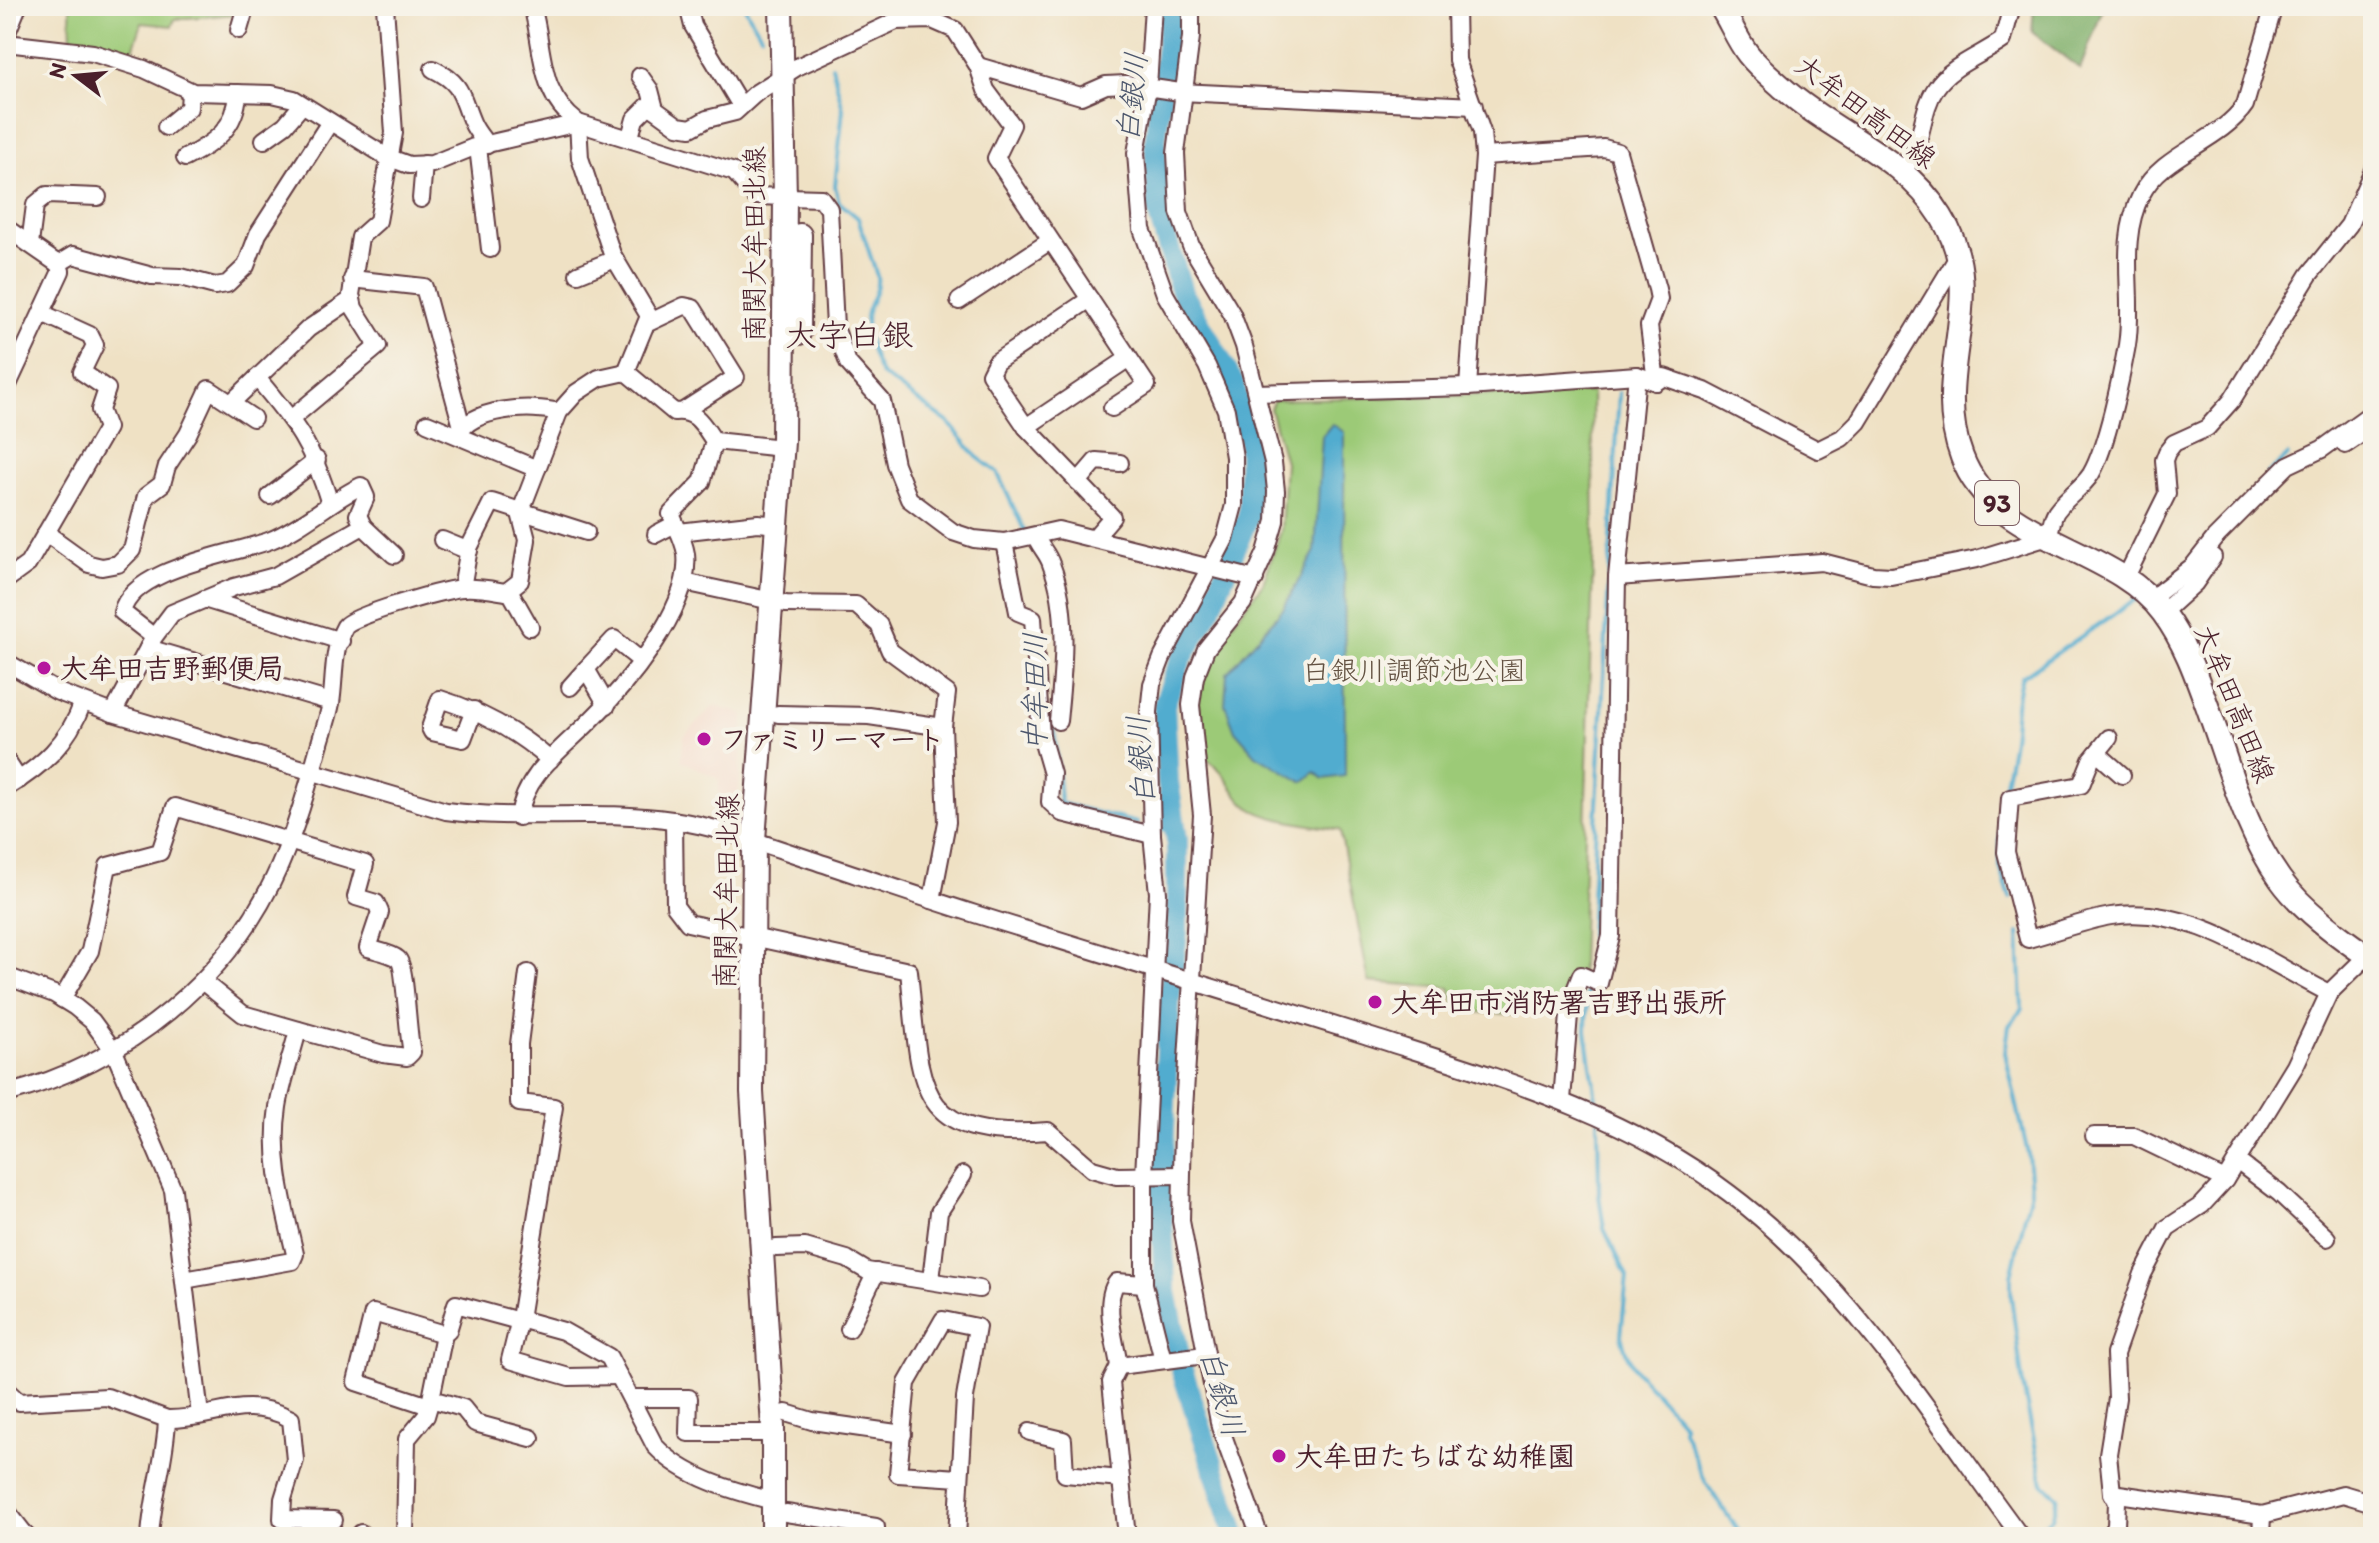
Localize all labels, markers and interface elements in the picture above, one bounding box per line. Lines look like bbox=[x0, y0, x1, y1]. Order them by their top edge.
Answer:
north arrow bbox=[36, 36, 116, 116]
street label: 大牟田高田線 bbox=[1789, 47, 1943, 175]
water label: 白銀川 bbox=[1108, 50, 1155, 144]
text: N bbox=[42, 60, 72, 81]
street label: 南関大牟田北線 bbox=[737, 146, 771, 342]
district label: 大字白銀 bbox=[785, 316, 913, 354]
road number: 93 bbox=[1975, 481, 2019, 525]
street label: 大牟田高田線 bbox=[2188, 619, 2282, 787]
water label: 中牟田川 bbox=[1016, 632, 1053, 752]
place label: 大牟田吉野郵便局 bbox=[60, 651, 284, 685]
park label: 白銀川調節池公園 bbox=[1302, 653, 1526, 687]
marker: 大牟田吉野郵便局 bbox=[35, 659, 53, 677]
water label: 白銀川 bbox=[1119, 714, 1162, 806]
place label: ファミリーマート bbox=[720, 722, 945, 756]
marker: ファミリーマート bbox=[695, 730, 713, 748]
street label: 南関大牟田北線 bbox=[707, 793, 745, 989]
place label: 大牟田市消防署吉野出張所 bbox=[1391, 985, 1727, 1019]
marker: 大牟田市消防署吉野出張所 bbox=[1366, 993, 1384, 1011]
water label: 白銀川 bbox=[1192, 1345, 1253, 1441]
place label: 大牟田たちばな幼稚園 bbox=[1295, 1439, 1575, 1473]
marker: 大牟田たちばな幼稚園 bbox=[1270, 1447, 1288, 1465]

